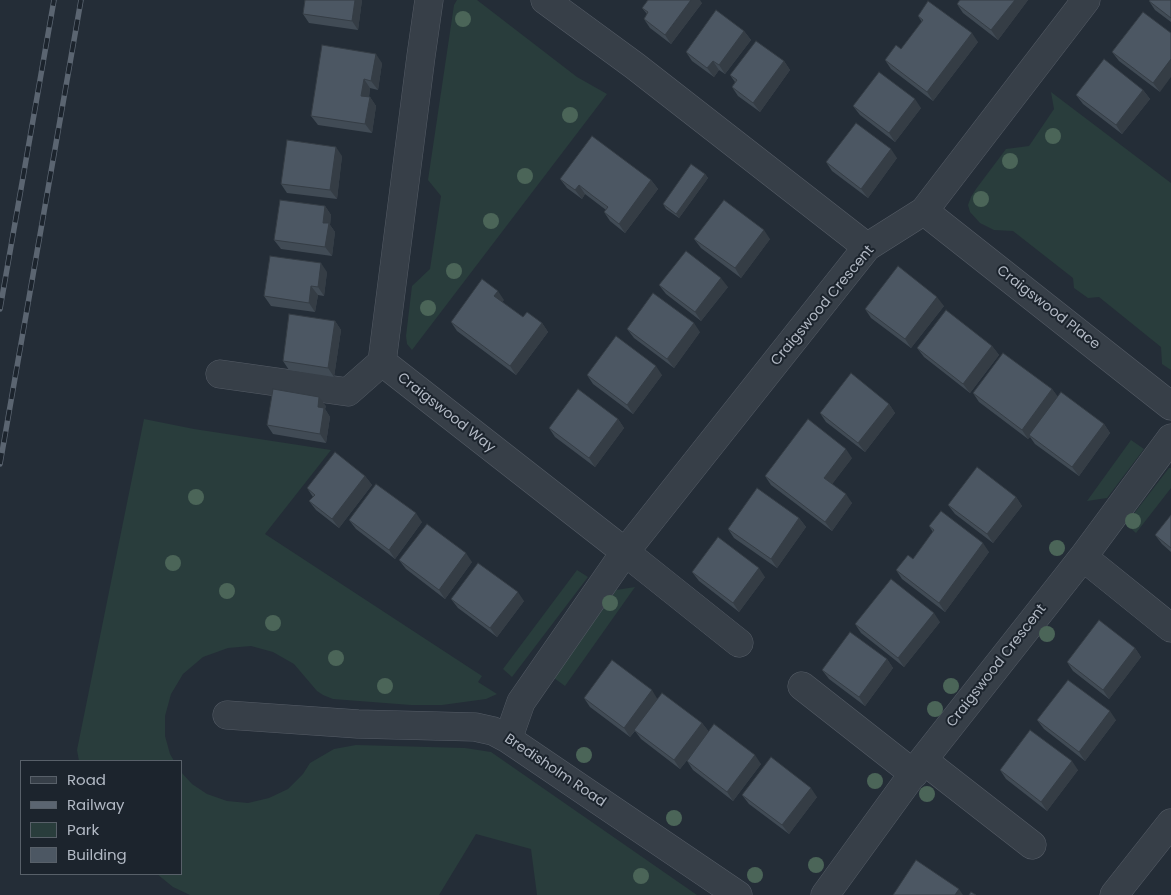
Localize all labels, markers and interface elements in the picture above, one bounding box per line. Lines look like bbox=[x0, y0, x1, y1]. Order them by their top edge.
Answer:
street label: Craigswood Crescent bbox=[768, 243, 878, 369]
street label: Craigswood Place bbox=[993, 262, 1103, 354]
street label: Craigswood Way bbox=[394, 370, 498, 456]
street label: Craigswood Crescent bbox=[944, 601, 1050, 731]
street label: Bredisholm Road bbox=[501, 731, 609, 811]
legend bbox=[20, 760, 182, 875]
text: Road bbox=[67, 769, 106, 790]
text: Railway bbox=[67, 794, 125, 815]
text: Park bbox=[67, 819, 99, 840]
text: Building bbox=[67, 844, 127, 865]

